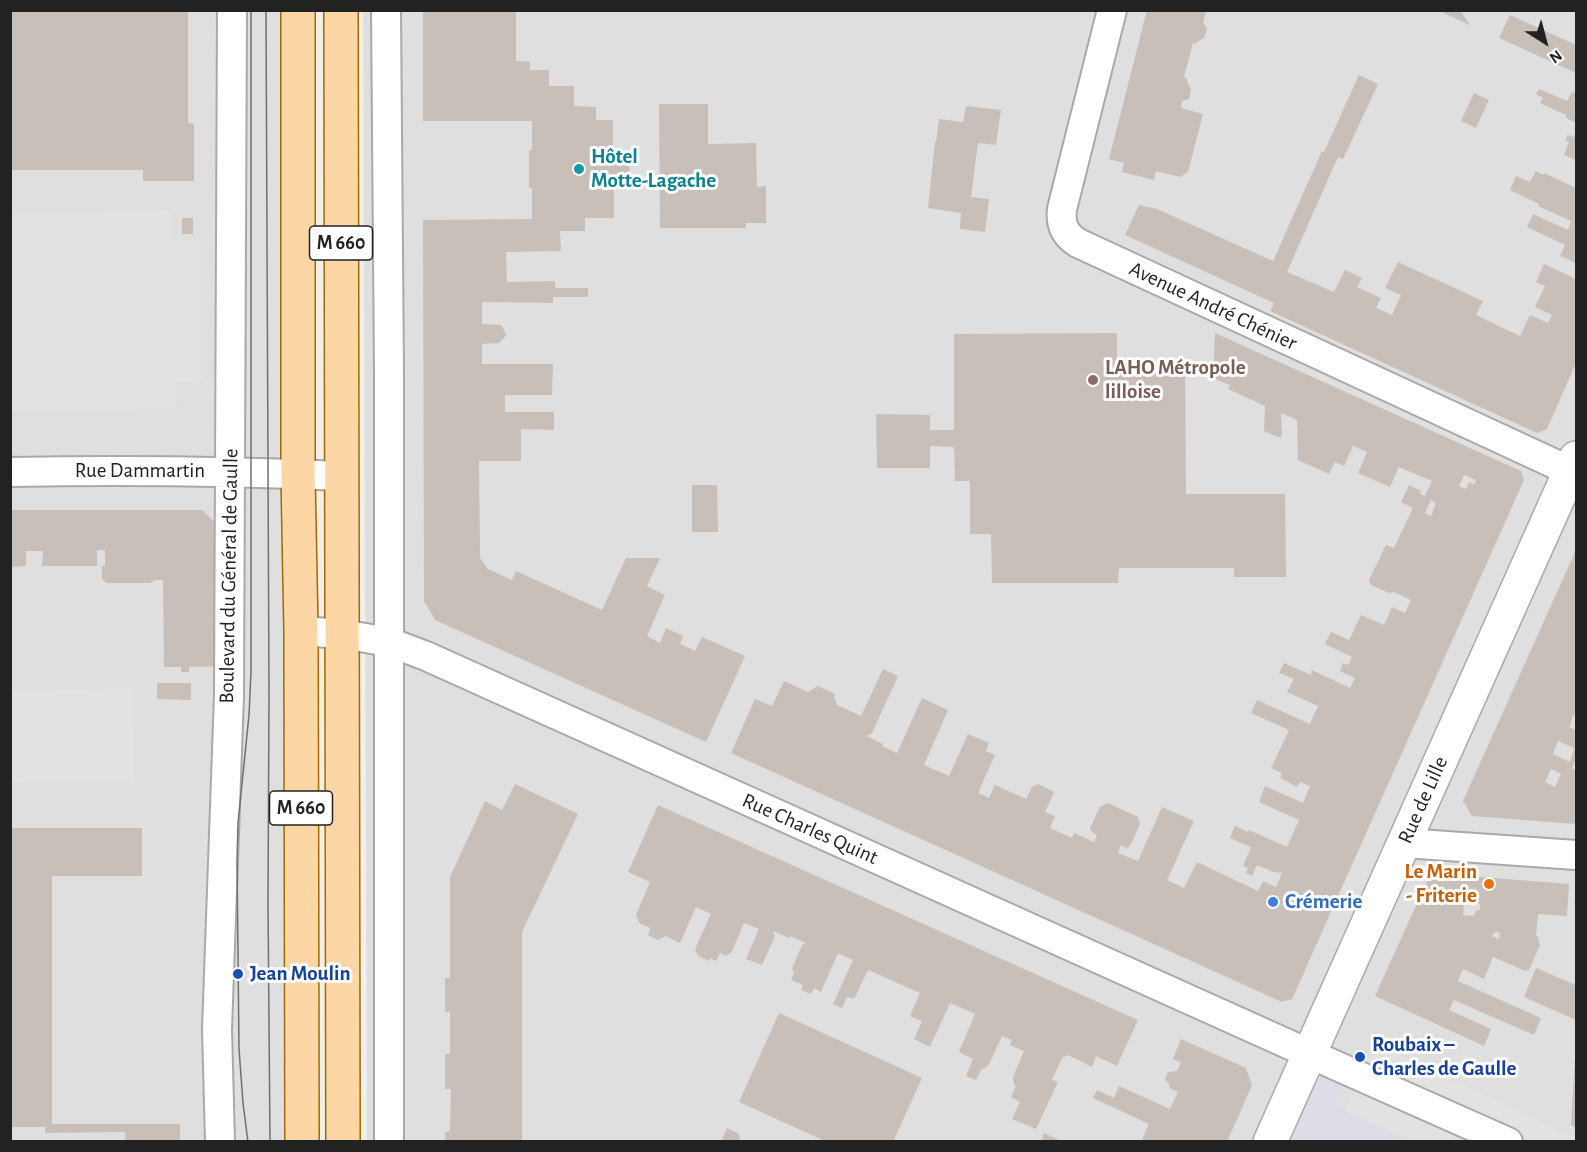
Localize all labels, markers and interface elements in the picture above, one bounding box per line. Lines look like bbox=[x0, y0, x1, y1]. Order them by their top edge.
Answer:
north arrow bbox=[1515, 12, 1575, 72]
text: N bbox=[1546, 47, 1565, 66]
place label: Hôtel Motte-Lagache bbox=[591, 144, 716, 194]
marker: Hôtel Motte-Lagache bbox=[572, 162, 586, 176]
road number: M 660 bbox=[310, 226, 372, 260]
street label: Avenue André Chénier bbox=[1125, 256, 1301, 356]
place label: LAHO Métropole lilloise bbox=[1105, 355, 1246, 405]
marker: LAHO Métropole lilloise bbox=[1086, 373, 1100, 387]
street label: Boulevard du Général de Gaulle bbox=[214, 448, 244, 704]
street label: Rue Dammartin bbox=[75, 458, 205, 484]
street label: Rue de Lille bbox=[1393, 752, 1453, 848]
street label: Rue Charles Quint bbox=[738, 788, 882, 870]
road number: M 660 bbox=[270, 791, 332, 825]
place label: Le Marin - Friterie bbox=[1405, 859, 1477, 909]
marker: Le Marin - Friterie bbox=[1482, 877, 1496, 891]
place label: Crémerie bbox=[1285, 889, 1362, 915]
marker: Crémerie bbox=[1266, 895, 1280, 909]
place label: Jean Moulin bbox=[250, 961, 351, 987]
marker: Jean Moulin bbox=[231, 967, 245, 981]
place label: Roubaix – Charles de Gaulle bbox=[1372, 1032, 1516, 1082]
marker: Roubaix – Charles de Gaulle bbox=[1353, 1050, 1367, 1064]

